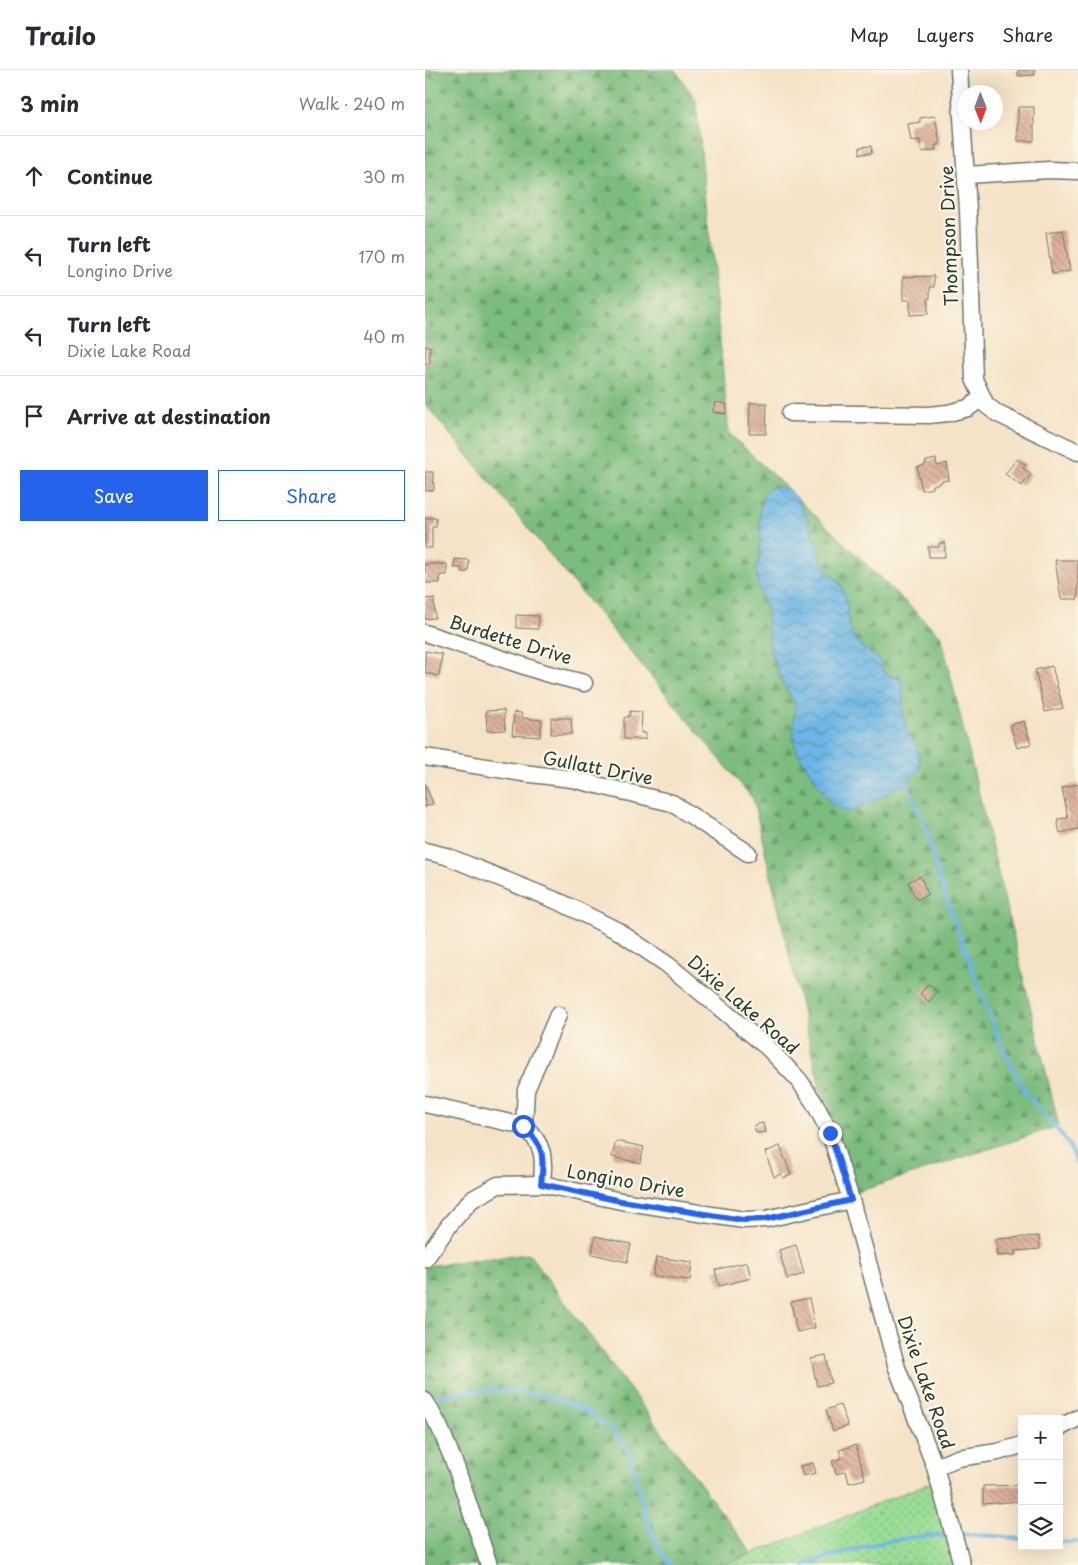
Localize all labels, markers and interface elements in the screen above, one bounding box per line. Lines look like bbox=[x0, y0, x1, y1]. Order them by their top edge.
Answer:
text: Trailo bbox=[25, 17, 96, 53]
text: Map bbox=[850, 21, 889, 48]
text: Layers bbox=[917, 21, 974, 48]
text: Share bbox=[1002, 21, 1053, 48]
north arrow bbox=[958, 85, 1003, 130]
text: 3 min bbox=[20, 87, 79, 119]
text: Walk · 240 m bbox=[299, 91, 405, 115]
icon: ahead bbox=[20, 162, 48, 190]
text: Continue bbox=[67, 162, 153, 190]
text: 30 m bbox=[363, 164, 405, 188]
street label: Thompson Drive bbox=[932, 165, 964, 307]
text: Turn left bbox=[67, 230, 151, 258]
icon: left bbox=[20, 242, 48, 270]
text: 170 m bbox=[359, 244, 405, 268]
text: Longino Drive bbox=[67, 258, 173, 282]
text: Turn left bbox=[67, 310, 151, 338]
icon: left bbox=[20, 322, 48, 350]
text: 40 m bbox=[363, 324, 405, 348]
text: Dixie Lake Road bbox=[67, 338, 191, 362]
icon: arrive bbox=[20, 402, 48, 430]
text: Arrive at destination bbox=[67, 402, 271, 430]
button: Save bbox=[20, 470, 208, 521]
button: Share bbox=[218, 470, 405, 521]
street label: Burdette Drive bbox=[446, 608, 576, 670]
street label: Gullatt Drive bbox=[541, 743, 655, 791]
street label: Dixie Lake Road bbox=[682, 948, 806, 1060]
route start bbox=[512, 1115, 535, 1138]
route end bbox=[819, 1122, 842, 1145]
street label: Longino Drive bbox=[565, 1156, 687, 1204]
street label: Dixie Lake Road bbox=[891, 1312, 963, 1452]
map controls bbox=[1018, 1415, 1063, 1550]
button: + bbox=[1018, 1415, 1063, 1460]
button: − bbox=[1018, 1460, 1063, 1505]
button: layers bbox=[1018, 1505, 1063, 1550]

